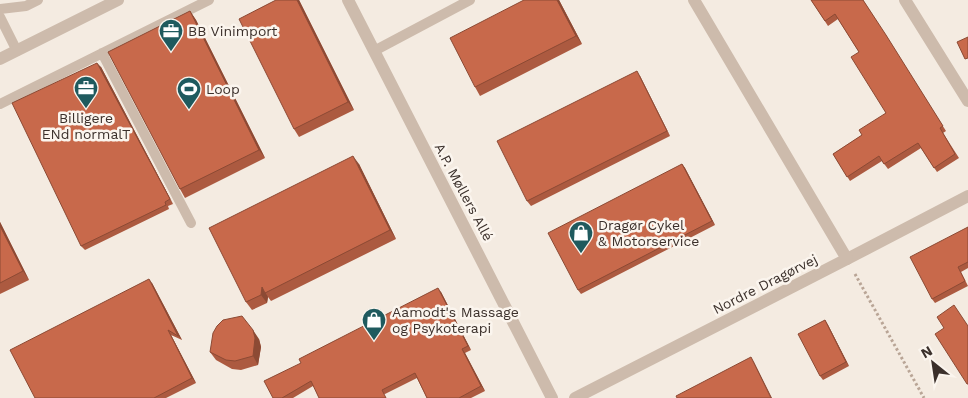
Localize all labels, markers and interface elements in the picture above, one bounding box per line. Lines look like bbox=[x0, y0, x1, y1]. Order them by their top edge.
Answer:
office icon: BB Vinimport bbox=[158, 18, 184, 52]
place label: BB Vinimport bbox=[188, 23, 278, 39]
office icon: Billigere ENd normalT bbox=[73, 75, 99, 109]
sports icon: Loop bbox=[176, 76, 202, 110]
place label: Loop bbox=[206, 81, 240, 97]
place label: Billigere ENd normalT bbox=[42, 110, 131, 142]
street label: A.P. Møllers Allé bbox=[432, 140, 496, 244]
place label: Dragør Cykel & Motorservice bbox=[598, 217, 699, 249]
shop icon: Dragør Cykel & Motorservice bbox=[568, 220, 594, 254]
street label: Nordre Dragørvej bbox=[710, 251, 820, 317]
place label: Aamodt's Massage og Psykoterapi bbox=[392, 304, 519, 336]
shop icon: Aamodt's Massage og Psykoterapi bbox=[361, 307, 387, 341]
north arrow bbox=[908, 338, 958, 388]
text: N bbox=[918, 342, 935, 361]

